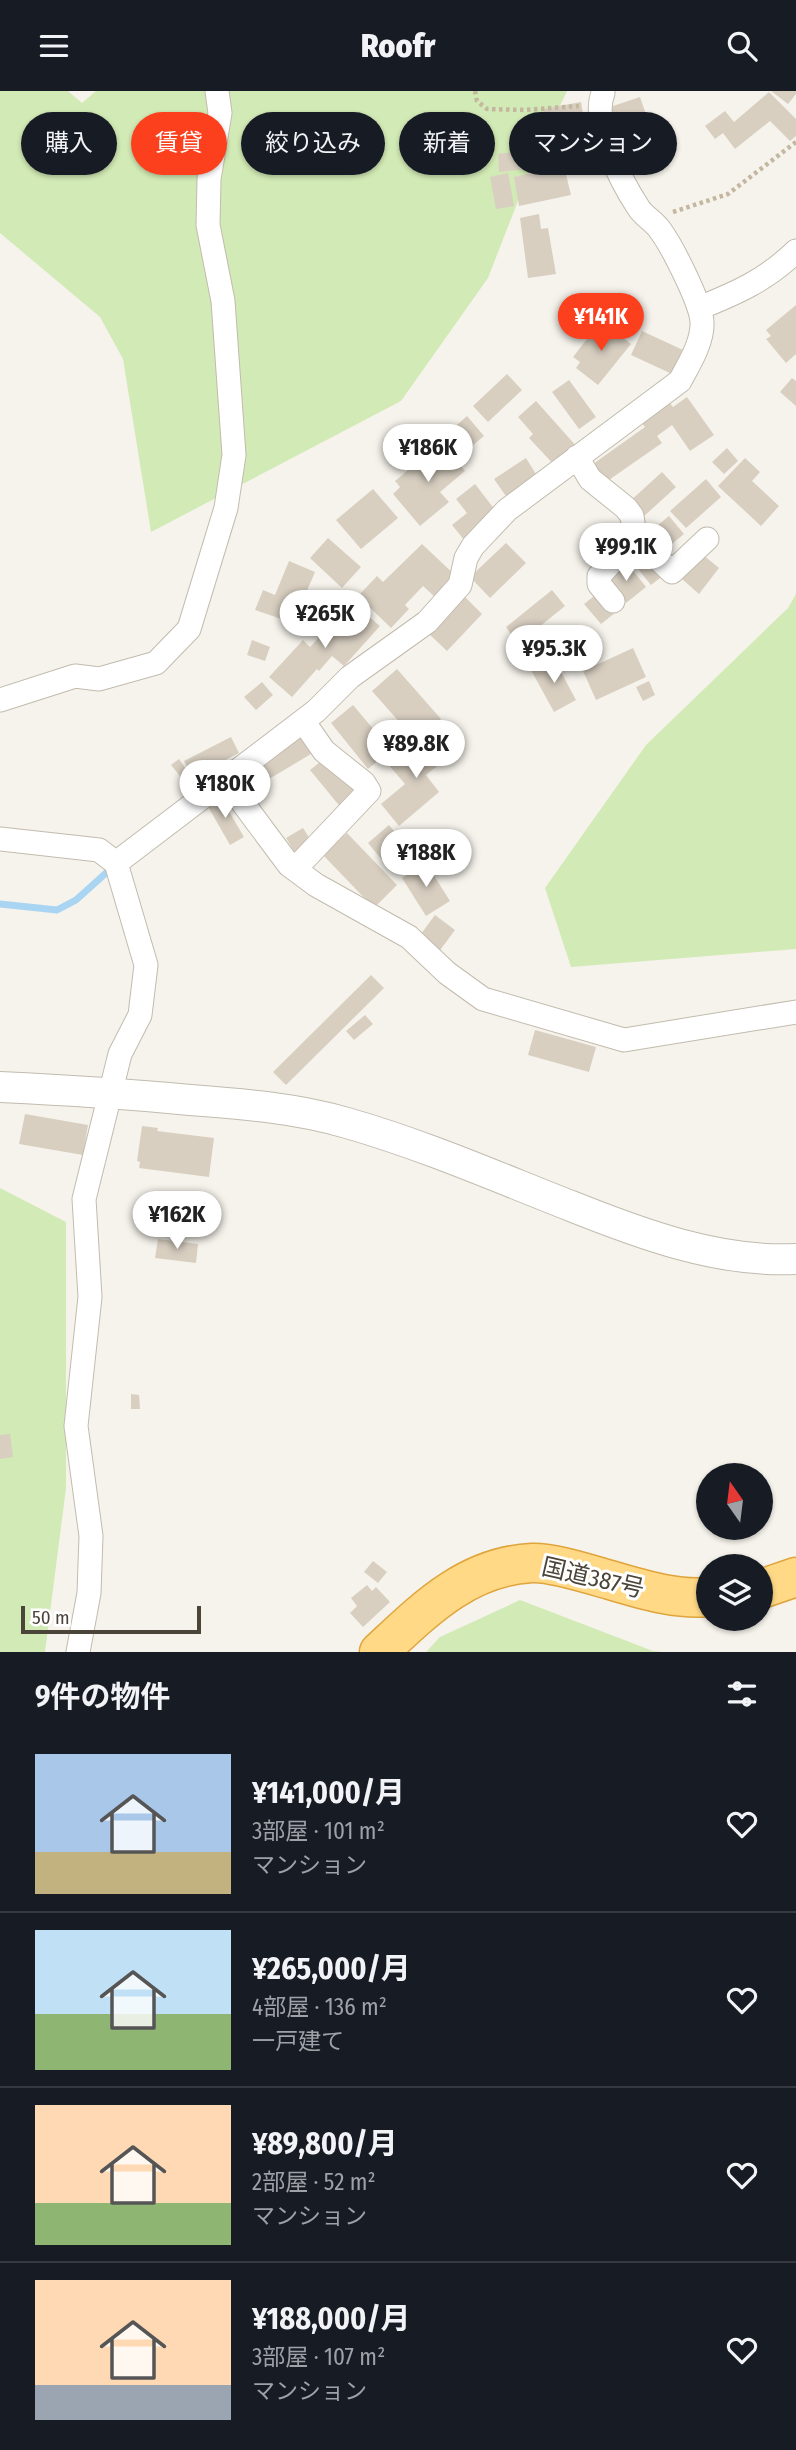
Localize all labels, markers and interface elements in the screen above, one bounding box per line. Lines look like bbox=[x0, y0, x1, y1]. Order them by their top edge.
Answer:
icon: menu bbox=[35, 27, 73, 65]
text: Roofr bbox=[361, 27, 435, 65]
icon: search bbox=[723, 27, 761, 65]
chip: 購入 bbox=[21, 112, 117, 175]
chip: 賃貸 bbox=[131, 112, 227, 175]
chip: 絞り込み bbox=[241, 112, 385, 175]
chip: 新着 bbox=[399, 112, 495, 175]
chip: マンション bbox=[509, 112, 677, 175]
pin: ¥141K bbox=[552, 293, 650, 353]
text: ¥141K bbox=[574, 302, 628, 330]
pin: ¥186K bbox=[379, 425, 477, 484]
text: ¥186K bbox=[399, 433, 457, 461]
pin: ¥99.1K bbox=[569, 524, 683, 583]
text: ¥99.1K bbox=[595, 532, 657, 560]
pin: ¥265K bbox=[276, 591, 374, 650]
text: ¥265K bbox=[296, 599, 354, 627]
pin: ¥95.3K bbox=[497, 625, 611, 685]
text: ¥95.3K bbox=[522, 634, 586, 662]
pin: ¥89.8K bbox=[359, 721, 473, 780]
text: ¥89.8K bbox=[383, 729, 449, 757]
pin: ¥180K bbox=[176, 761, 274, 820]
text: ¥180K bbox=[196, 769, 255, 797]
pin: ¥188K bbox=[377, 829, 475, 889]
text: ¥188K bbox=[397, 838, 455, 866]
pin: ¥162K bbox=[128, 1191, 226, 1251]
text: ¥162K bbox=[149, 1200, 205, 1228]
north arrow bbox=[696, 1463, 774, 1540]
map controls bbox=[696, 1463, 773, 1631]
street label: 国道387号 bbox=[539, 1553, 647, 1603]
button: layers bbox=[696, 1554, 773, 1631]
scale bar bbox=[21, 1603, 201, 1635]
text: 50 m bbox=[32, 1606, 70, 1629]
icon: filters bbox=[723, 1675, 761, 1713]
text: 9件の物件 bbox=[35, 1679, 171, 1715]
text: ¥141,000/月 bbox=[252, 1775, 405, 1811]
icon: home bbox=[91, 1782, 175, 1866]
icon: heart bbox=[723, 1805, 761, 1843]
text: 3部屋 · 101 m² bbox=[252, 1817, 385, 1845]
text: マンション bbox=[252, 1851, 367, 1879]
text: ¥265,000/月 bbox=[252, 1951, 411, 1987]
icon: home bbox=[91, 1958, 175, 2042]
icon: heart bbox=[723, 1981, 761, 2019]
text: 4部屋 · 136 m² bbox=[252, 1993, 387, 2021]
text: 一戸建て bbox=[252, 2027, 344, 2055]
text: ¥89,800/月 bbox=[252, 2126, 398, 2162]
icon: home bbox=[91, 2133, 175, 2217]
icon: heart bbox=[723, 2156, 761, 2194]
text: 2部屋 · 52 m² bbox=[252, 2168, 376, 2196]
text: マンション bbox=[252, 2202, 367, 2230]
text: ¥188,000/月 bbox=[252, 2301, 411, 2337]
icon: home bbox=[91, 2308, 175, 2392]
icon: heart bbox=[723, 2331, 761, 2369]
text: 3部屋 · 107 m² bbox=[252, 2343, 385, 2371]
text: マンション bbox=[252, 2377, 367, 2405]

